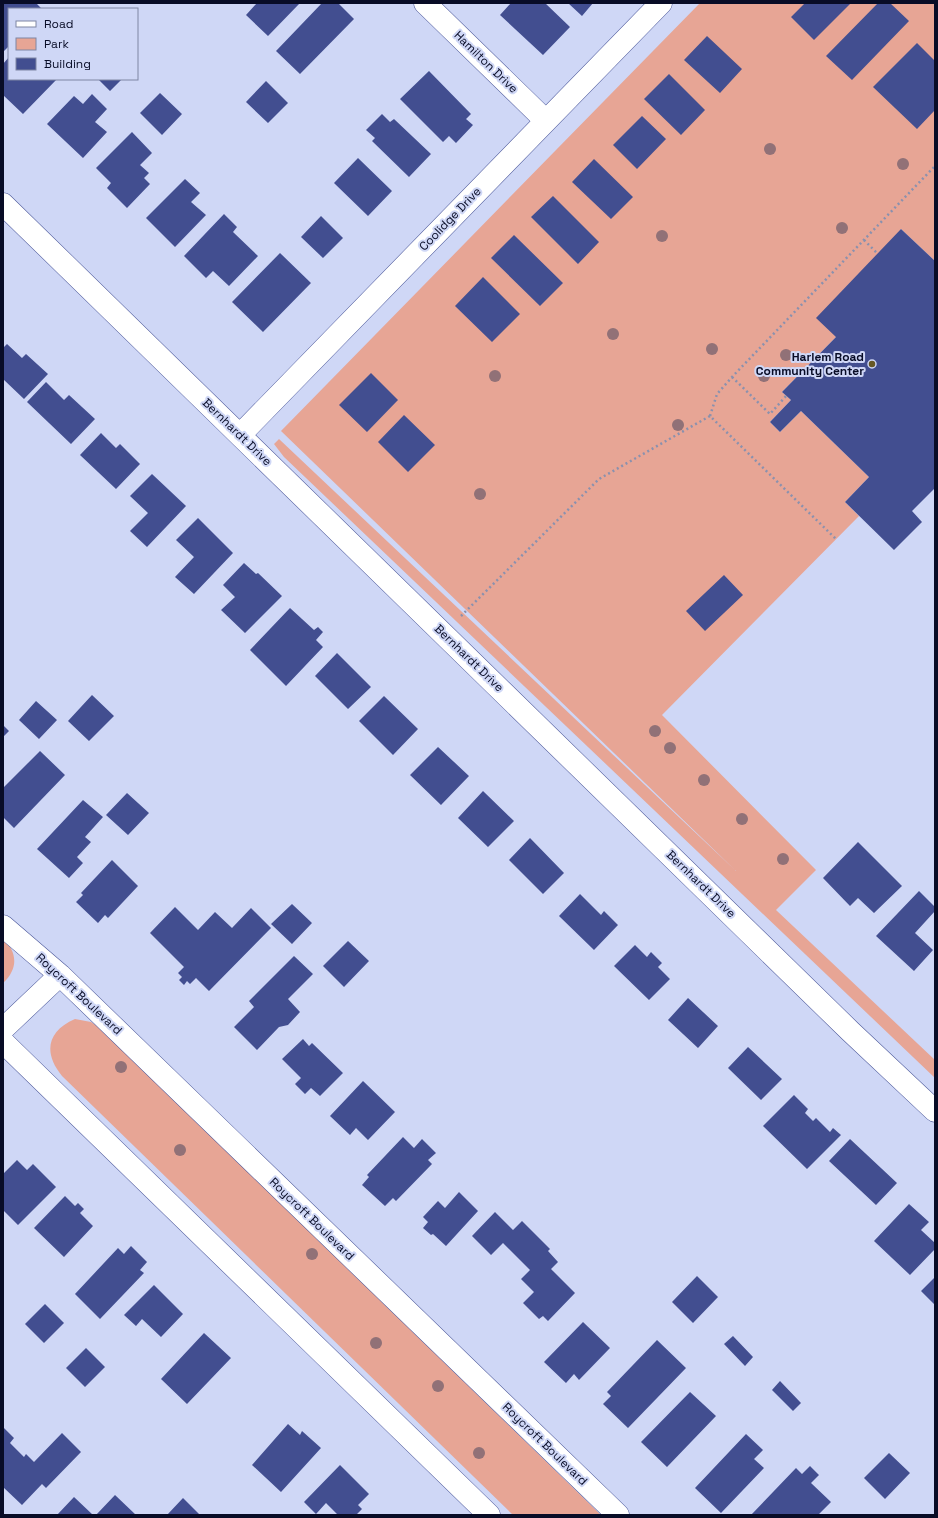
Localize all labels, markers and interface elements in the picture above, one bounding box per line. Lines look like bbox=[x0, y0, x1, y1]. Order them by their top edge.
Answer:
legend bbox=[8, 8, 138, 80]
text: Road bbox=[44, 16, 73, 32]
street label: Hamilton Drive bbox=[451, 27, 521, 97]
text: Park bbox=[44, 36, 69, 52]
text: Building bbox=[44, 56, 91, 72]
street label: Coolidge Drive bbox=[415, 184, 485, 254]
place label: Harlem Road Community Center bbox=[756, 349, 864, 379]
marker: Harlem Road Community Center bbox=[867, 359, 877, 369]
street label: Bernhardt Drive bbox=[199, 395, 275, 469]
street label: Bernhardt Drive bbox=[431, 621, 507, 695]
street label: Bernhardt Drive bbox=[663, 847, 739, 921]
street label: Roycroft Boulevard bbox=[32, 950, 126, 1038]
street label: Roycroft Boulevard bbox=[266, 1174, 358, 1264]
street label: Roycroft Boulevard bbox=[499, 1399, 591, 1489]

